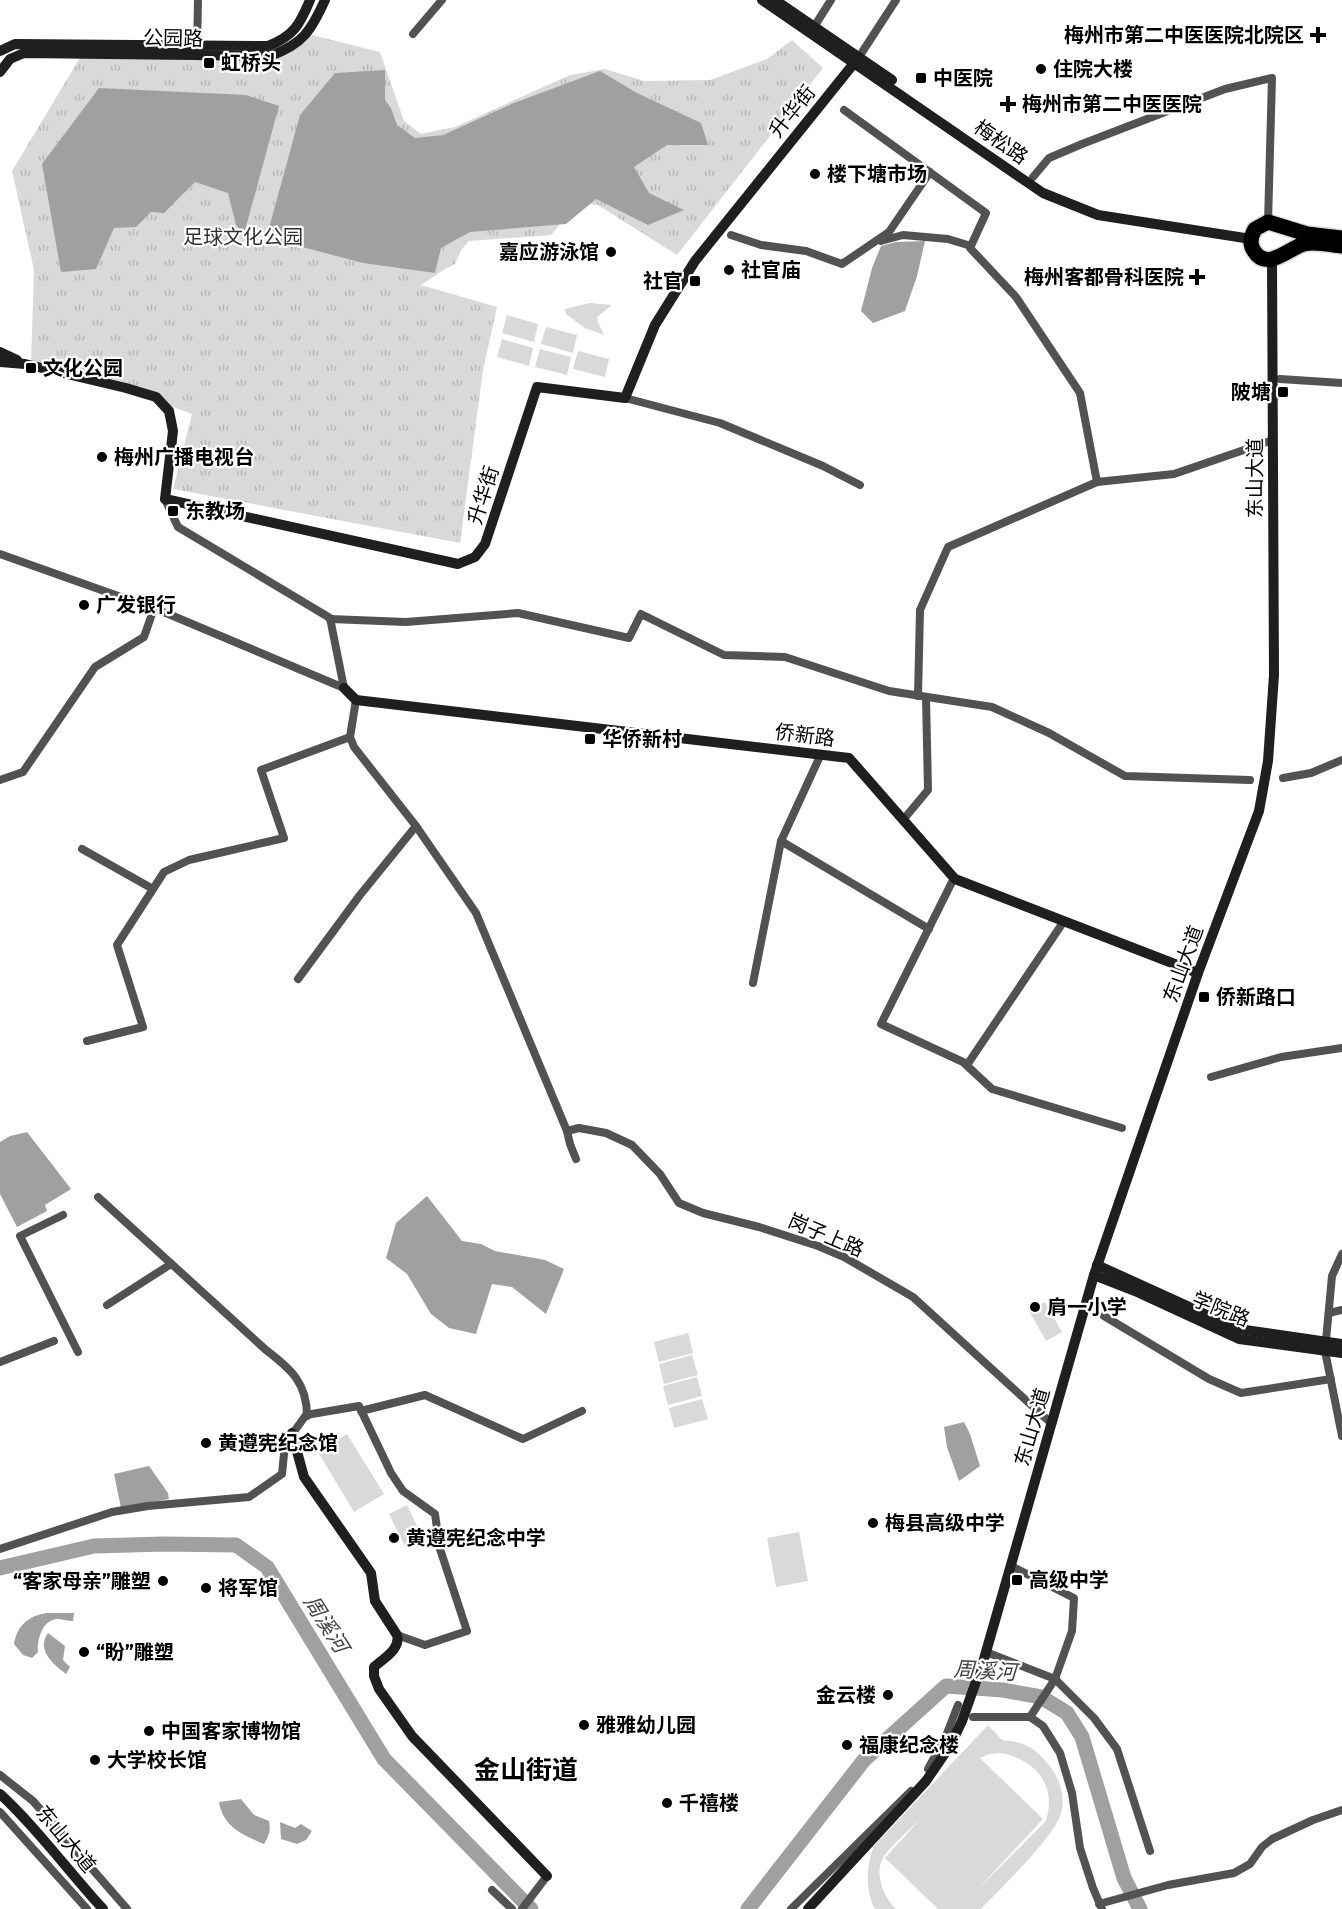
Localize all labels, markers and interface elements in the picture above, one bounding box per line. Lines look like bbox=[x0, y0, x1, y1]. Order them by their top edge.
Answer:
place label: 梅州市第二中医医院北院区 bbox=[1064, 23, 1304, 47]
street label: 公园路 bbox=[143, 25, 203, 51]
marker: 梅州市第二中医医院北院区 bbox=[1309, 26, 1327, 44]
place label: 虹桥头 bbox=[221, 51, 281, 75]
marker: 虹桥头 bbox=[202, 56, 216, 70]
place label: 住院大楼 bbox=[1053, 57, 1133, 81]
marker: 住院大楼 bbox=[1034, 62, 1048, 76]
place label: 中医院 bbox=[933, 66, 993, 90]
marker: 中医院 bbox=[914, 71, 928, 85]
street label: 升华街 bbox=[764, 80, 820, 142]
place label: 梅州市第二中医医院 bbox=[1022, 92, 1202, 116]
marker: 梅州市第二中医医院 bbox=[999, 95, 1017, 113]
street label: 梅松路 bbox=[970, 115, 1032, 169]
place label: 楼下塘市场 bbox=[827, 162, 927, 186]
marker: 楼下塘市场 bbox=[808, 167, 822, 181]
park label: 足球文化公园 bbox=[183, 225, 303, 249]
place label: 嘉应游泳馆 bbox=[499, 240, 599, 264]
marker: 嘉应游泳馆 bbox=[604, 245, 618, 259]
place label: 社官庙 bbox=[741, 258, 801, 282]
marker: 社官庙 bbox=[722, 263, 736, 277]
place label: 梅州客都骨科医院 bbox=[1024, 265, 1184, 289]
marker: 梅州客都骨科医院 bbox=[1188, 268, 1206, 286]
place label: 社官 bbox=[643, 269, 683, 293]
marker: 社官 bbox=[688, 274, 702, 288]
place label: 文化公园 bbox=[43, 356, 123, 380]
marker: 文化公园 bbox=[24, 361, 38, 375]
place label: 陂塘 bbox=[1231, 380, 1271, 404]
marker: 陂塘 bbox=[1276, 385, 1290, 399]
street label: 东山大道 bbox=[1243, 438, 1267, 518]
place label: 梅州广播电视台 bbox=[114, 445, 254, 469]
marker: 梅州广播电视台 bbox=[95, 450, 109, 464]
street label: 升华街 bbox=[462, 463, 504, 527]
place label: 东教场 bbox=[185, 499, 245, 523]
marker: 东教场 bbox=[166, 504, 180, 518]
place label: 广发银行 bbox=[96, 593, 176, 617]
marker: 广发银行 bbox=[77, 598, 91, 612]
street label: 侨新路 bbox=[774, 719, 836, 751]
place label: 华侨新村 bbox=[602, 727, 682, 751]
marker: 华侨新村 bbox=[583, 732, 597, 746]
street label: 东山大道 bbox=[1158, 922, 1208, 1006]
place label: 侨新路口 bbox=[1216, 985, 1296, 1009]
marker: 侨新路口 bbox=[1197, 990, 1211, 1004]
street label: 岗子上路 bbox=[784, 1208, 868, 1262]
street label: 学院路 bbox=[1189, 1287, 1253, 1331]
place label: 肩一小学 bbox=[1047, 1295, 1127, 1319]
marker: 肩一小学 bbox=[1028, 1300, 1042, 1314]
street label: 东山大道 bbox=[1009, 1385, 1055, 1469]
place label: 黄遵宪纪念馆 bbox=[218, 1431, 338, 1455]
marker: 黄遵宪纪念馆 bbox=[199, 1436, 213, 1450]
place label: 梅县高级中学 bbox=[885, 1511, 1005, 1535]
marker: 梅县高级中学 bbox=[866, 1516, 880, 1530]
place label: 黄遵宪纪念中学 bbox=[406, 1526, 546, 1550]
marker: 黄遵宪纪念中学 bbox=[387, 1531, 401, 1545]
place label: 高级中学 bbox=[1029, 1568, 1109, 1592]
place label: “客家母亲”雕塑 bbox=[13, 1569, 151, 1593]
marker: 高级中学 bbox=[1010, 1573, 1024, 1587]
marker: “客家母亲”雕塑 bbox=[156, 1574, 170, 1588]
place label: 将军馆 bbox=[218, 1576, 278, 1600]
marker: 将军馆 bbox=[199, 1581, 213, 1595]
water label: 周溪河 bbox=[298, 1590, 356, 1661]
place label: “盼”雕塑 bbox=[96, 1640, 174, 1664]
marker: “盼”雕塑 bbox=[77, 1645, 91, 1659]
water label: 周溪河 bbox=[953, 1656, 1021, 1686]
place label: 金云楼 bbox=[816, 1683, 876, 1707]
marker: 金云楼 bbox=[881, 1688, 895, 1702]
place label: 雅雅幼儿园 bbox=[596, 1713, 696, 1737]
marker: 雅雅幼儿园 bbox=[577, 1718, 591, 1732]
place label: 中国客家博物馆 bbox=[161, 1719, 301, 1743]
marker: 中国客家博物馆 bbox=[142, 1724, 156, 1738]
place label: 福康纪念楼 bbox=[859, 1733, 959, 1757]
marker: 福康纪念楼 bbox=[840, 1738, 854, 1752]
place label: 大学校长馆 bbox=[107, 1748, 207, 1772]
marker: 大学校长馆 bbox=[88, 1753, 102, 1767]
district label: 金山街道 bbox=[474, 1755, 578, 1786]
place label: 千禧楼 bbox=[679, 1791, 739, 1815]
marker: 千禧楼 bbox=[660, 1796, 674, 1810]
street label: 东山大道 bbox=[31, 1801, 101, 1877]

